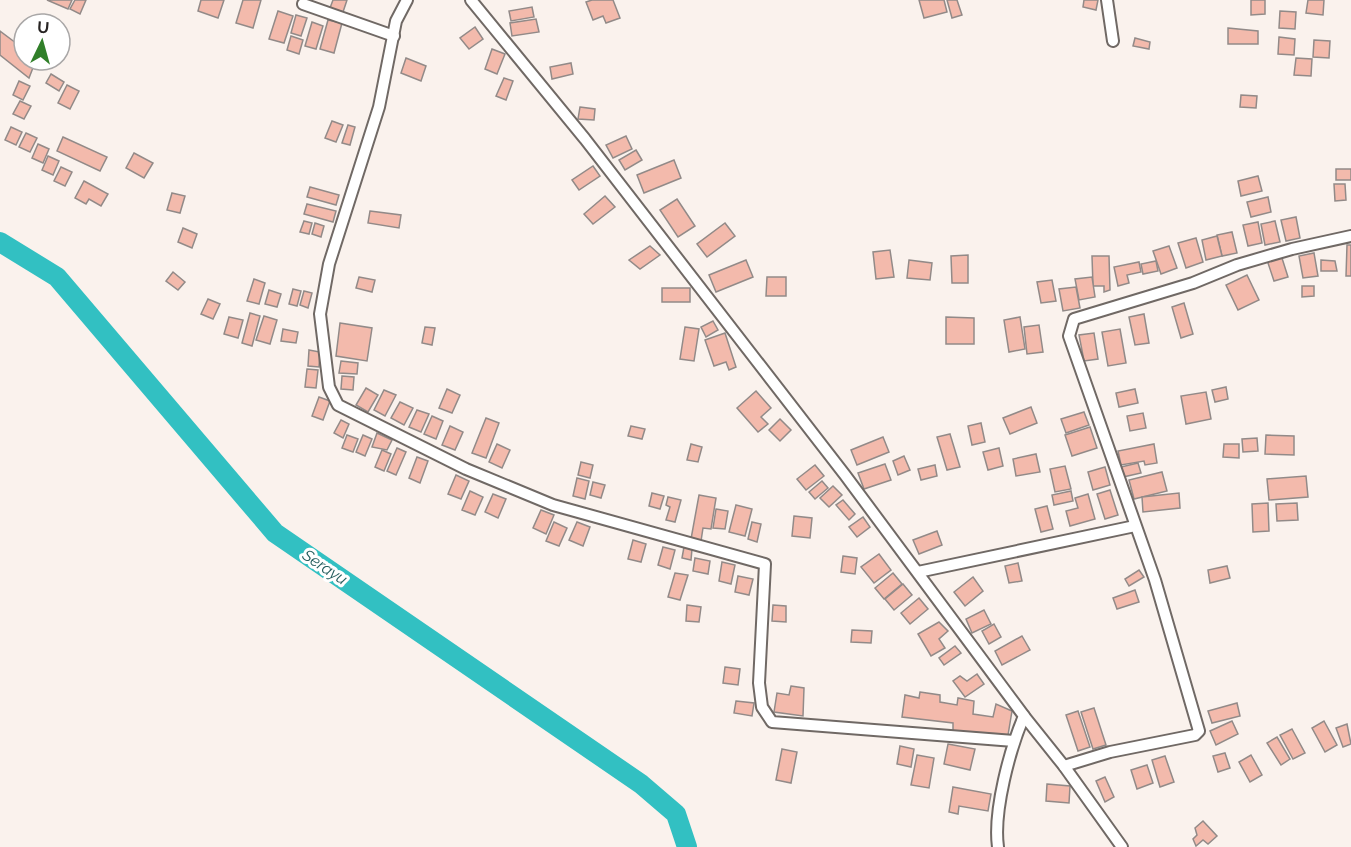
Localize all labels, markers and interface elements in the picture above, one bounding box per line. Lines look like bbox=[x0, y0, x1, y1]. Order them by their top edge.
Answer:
north arrow bbox=[12, 12, 72, 72]
text: U bbox=[36, 18, 50, 38]
water label: Serayu bbox=[298, 545, 351, 589]

